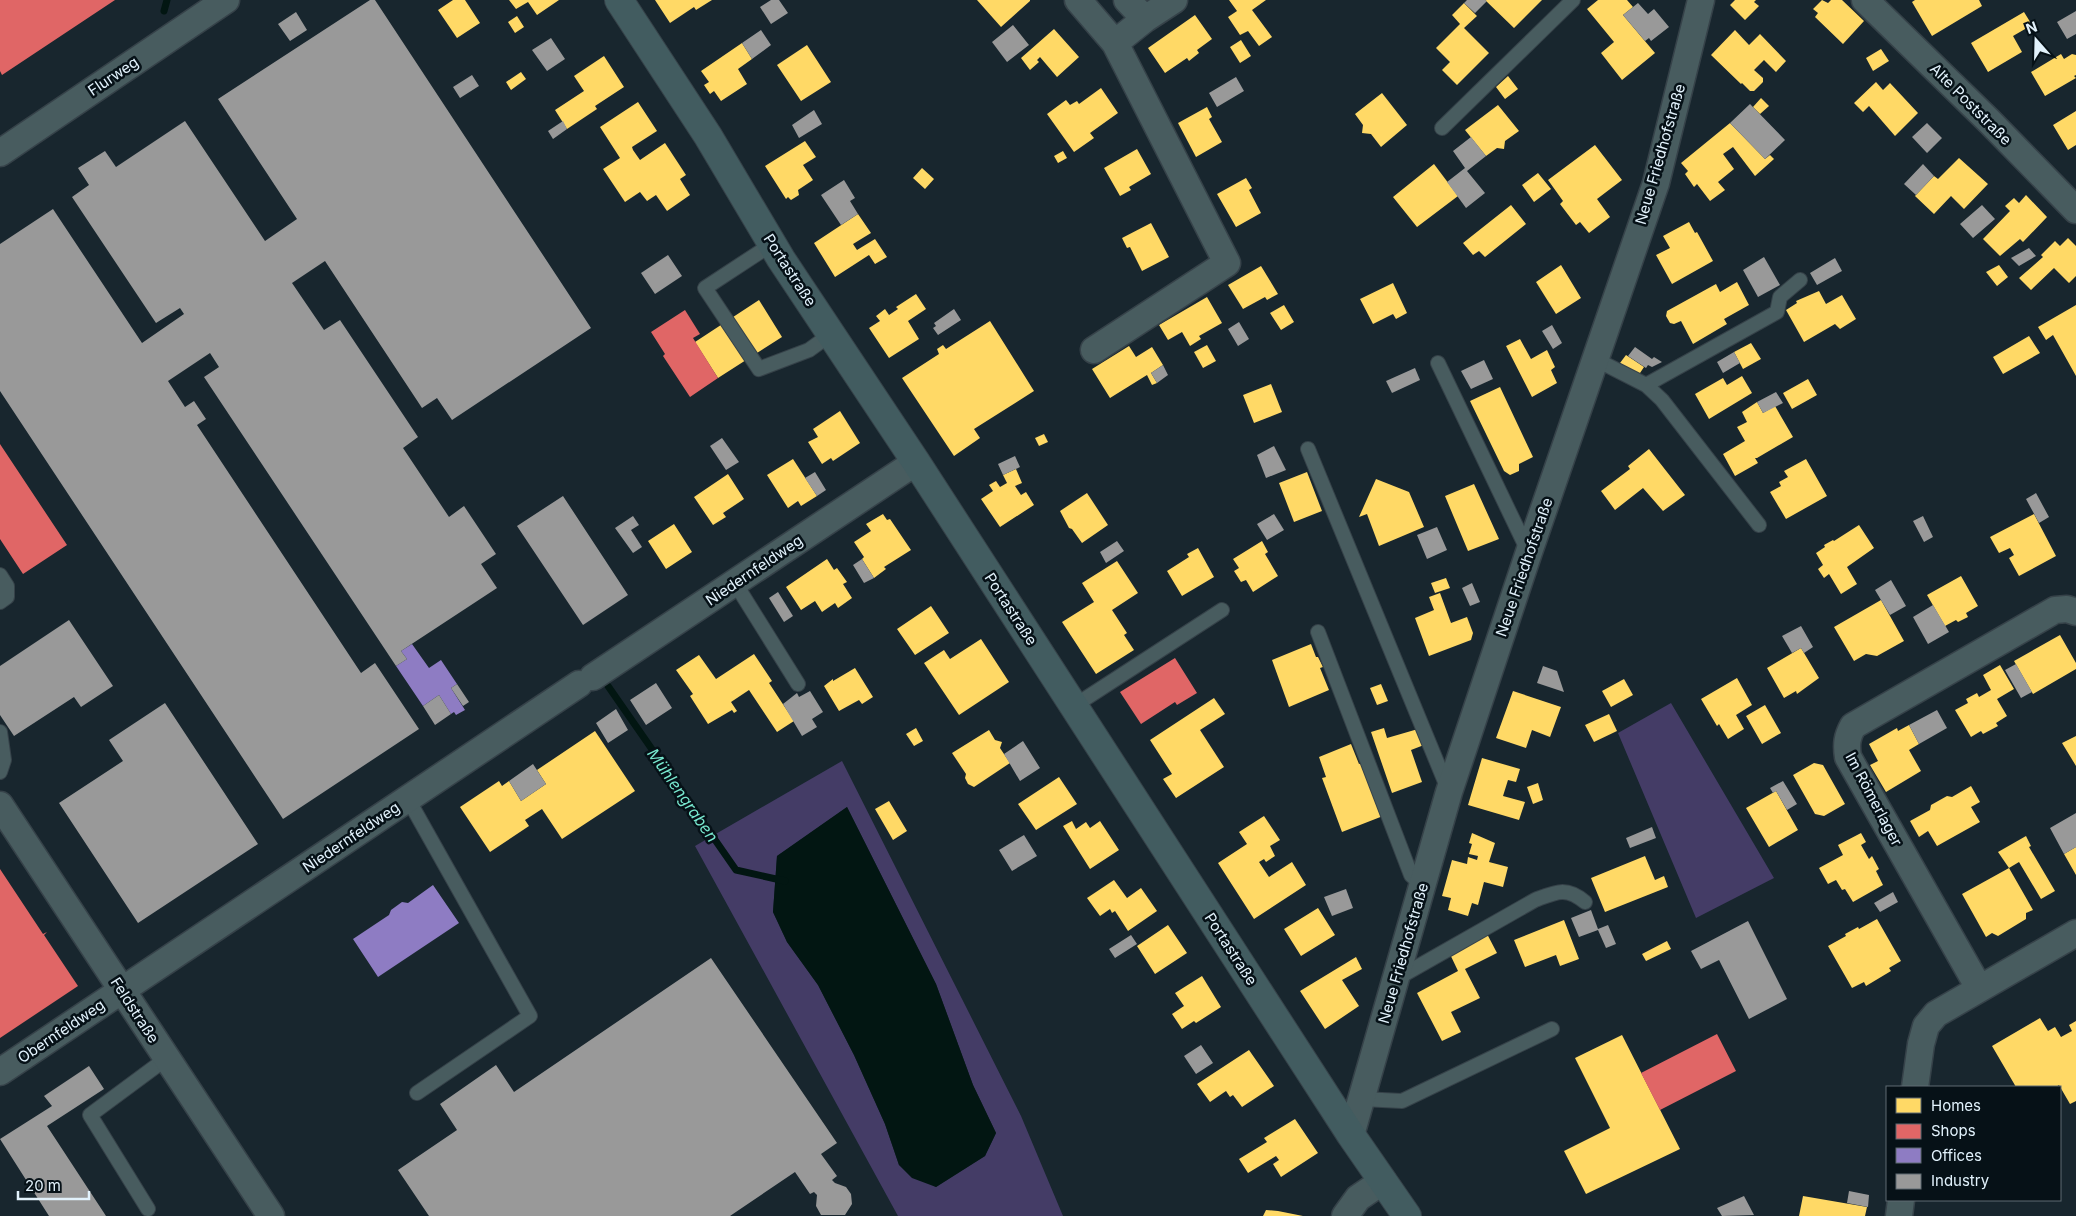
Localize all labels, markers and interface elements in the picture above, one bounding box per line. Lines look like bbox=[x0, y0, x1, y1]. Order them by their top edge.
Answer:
north arrow bbox=[2011, 15, 2061, 65]
text: N bbox=[2023, 18, 2039, 37]
street label: Flurweg bbox=[84, 52, 142, 100]
street label: Alte Poststraße bbox=[1926, 59, 2016, 149]
street label: Neue Friedhofstraße bbox=[1631, 81, 1689, 227]
street label: Portastraße bbox=[760, 230, 820, 310]
street label: Neue Friedhofstraße bbox=[1491, 495, 1557, 639]
street label: Niedernfeldweg bbox=[702, 531, 806, 609]
street label: Portastraße bbox=[981, 569, 1041, 649]
water label: Mühlengraben bbox=[643, 744, 723, 846]
street label: Im Römerlager bbox=[1841, 749, 1907, 849]
street label: Niedernfeldweg bbox=[299, 798, 403, 876]
street label: Neue Friedhofstraße bbox=[1374, 880, 1432, 1026]
street label: Portastraße bbox=[1201, 909, 1261, 989]
street label: Feldstraße bbox=[107, 973, 163, 1047]
street label: Obernfeldweg bbox=[14, 995, 108, 1067]
legend bbox=[1886, 1086, 2061, 1201]
text: Homes bbox=[1931, 1096, 1981, 1115]
text: Shops bbox=[1931, 1121, 1976, 1140]
text: Offices bbox=[1931, 1146, 1982, 1165]
scale bar bbox=[18, 1168, 89, 1200]
text: Industry bbox=[1931, 1171, 1990, 1190]
text: 20 m bbox=[25, 1176, 61, 1195]

